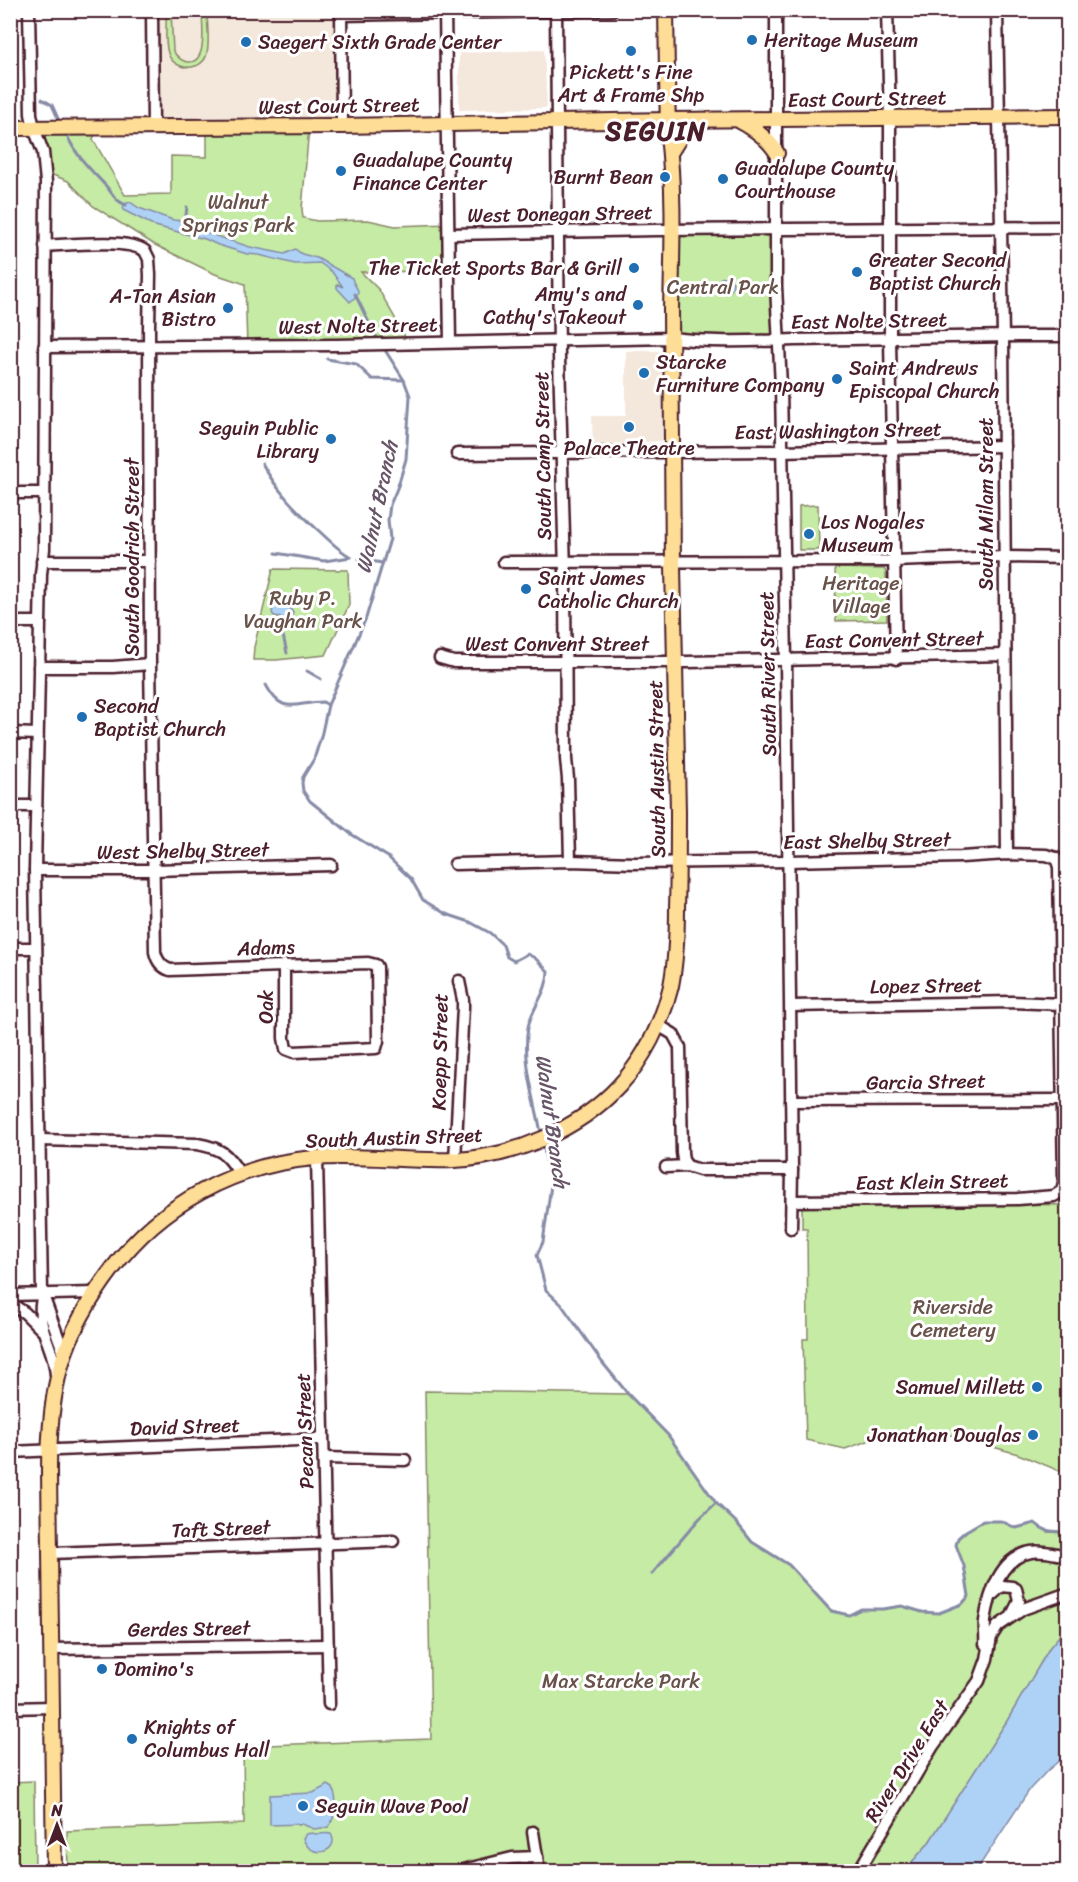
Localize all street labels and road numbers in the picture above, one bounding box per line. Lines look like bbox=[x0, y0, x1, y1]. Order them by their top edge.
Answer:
street label: East Court Street bbox=[787, 80, 947, 118]
street label: West Court Street bbox=[258, 87, 420, 125]
street label: West Donegan Street bbox=[467, 195, 653, 233]
street label: East Nolte Street bbox=[791, 302, 948, 340]
street label: West Nolte Street bbox=[278, 307, 438, 345]
street label: South Camp Street bbox=[524, 371, 562, 541]
street label: East Washington Street bbox=[734, 412, 942, 450]
street label: South Milam Street bbox=[969, 417, 1004, 591]
street label: South Goodrich Street bbox=[115, 457, 150, 656]
street label: South River Street bbox=[749, 591, 787, 757]
street label: East Convent Street bbox=[804, 621, 985, 659]
street label: West Convent Street bbox=[465, 627, 650, 662]
street label: South Austin Street bbox=[638, 680, 676, 858]
street label: East Shelby Street bbox=[783, 822, 952, 860]
street label: West Shelby Street bbox=[97, 832, 270, 870]
street label: Adams bbox=[236, 929, 296, 967]
street label: Lopez Street bbox=[869, 968, 983, 1004]
street label: Oak bbox=[249, 990, 284, 1024]
street label: Koepp Street bbox=[421, 993, 459, 1111]
street label: Garcia Street bbox=[866, 1063, 986, 1101]
street label: South Austin Street bbox=[305, 1117, 484, 1159]
street label: East Klein Street bbox=[855, 1163, 1009, 1201]
street label: Pecan Street bbox=[285, 1372, 325, 1490]
street label: David Street bbox=[129, 1408, 241, 1446]
street label: Taft Street bbox=[171, 1510, 272, 1548]
street label: Gerdes Street bbox=[127, 1610, 252, 1648]
street label: River Drive East bbox=[855, 1692, 959, 1829]

